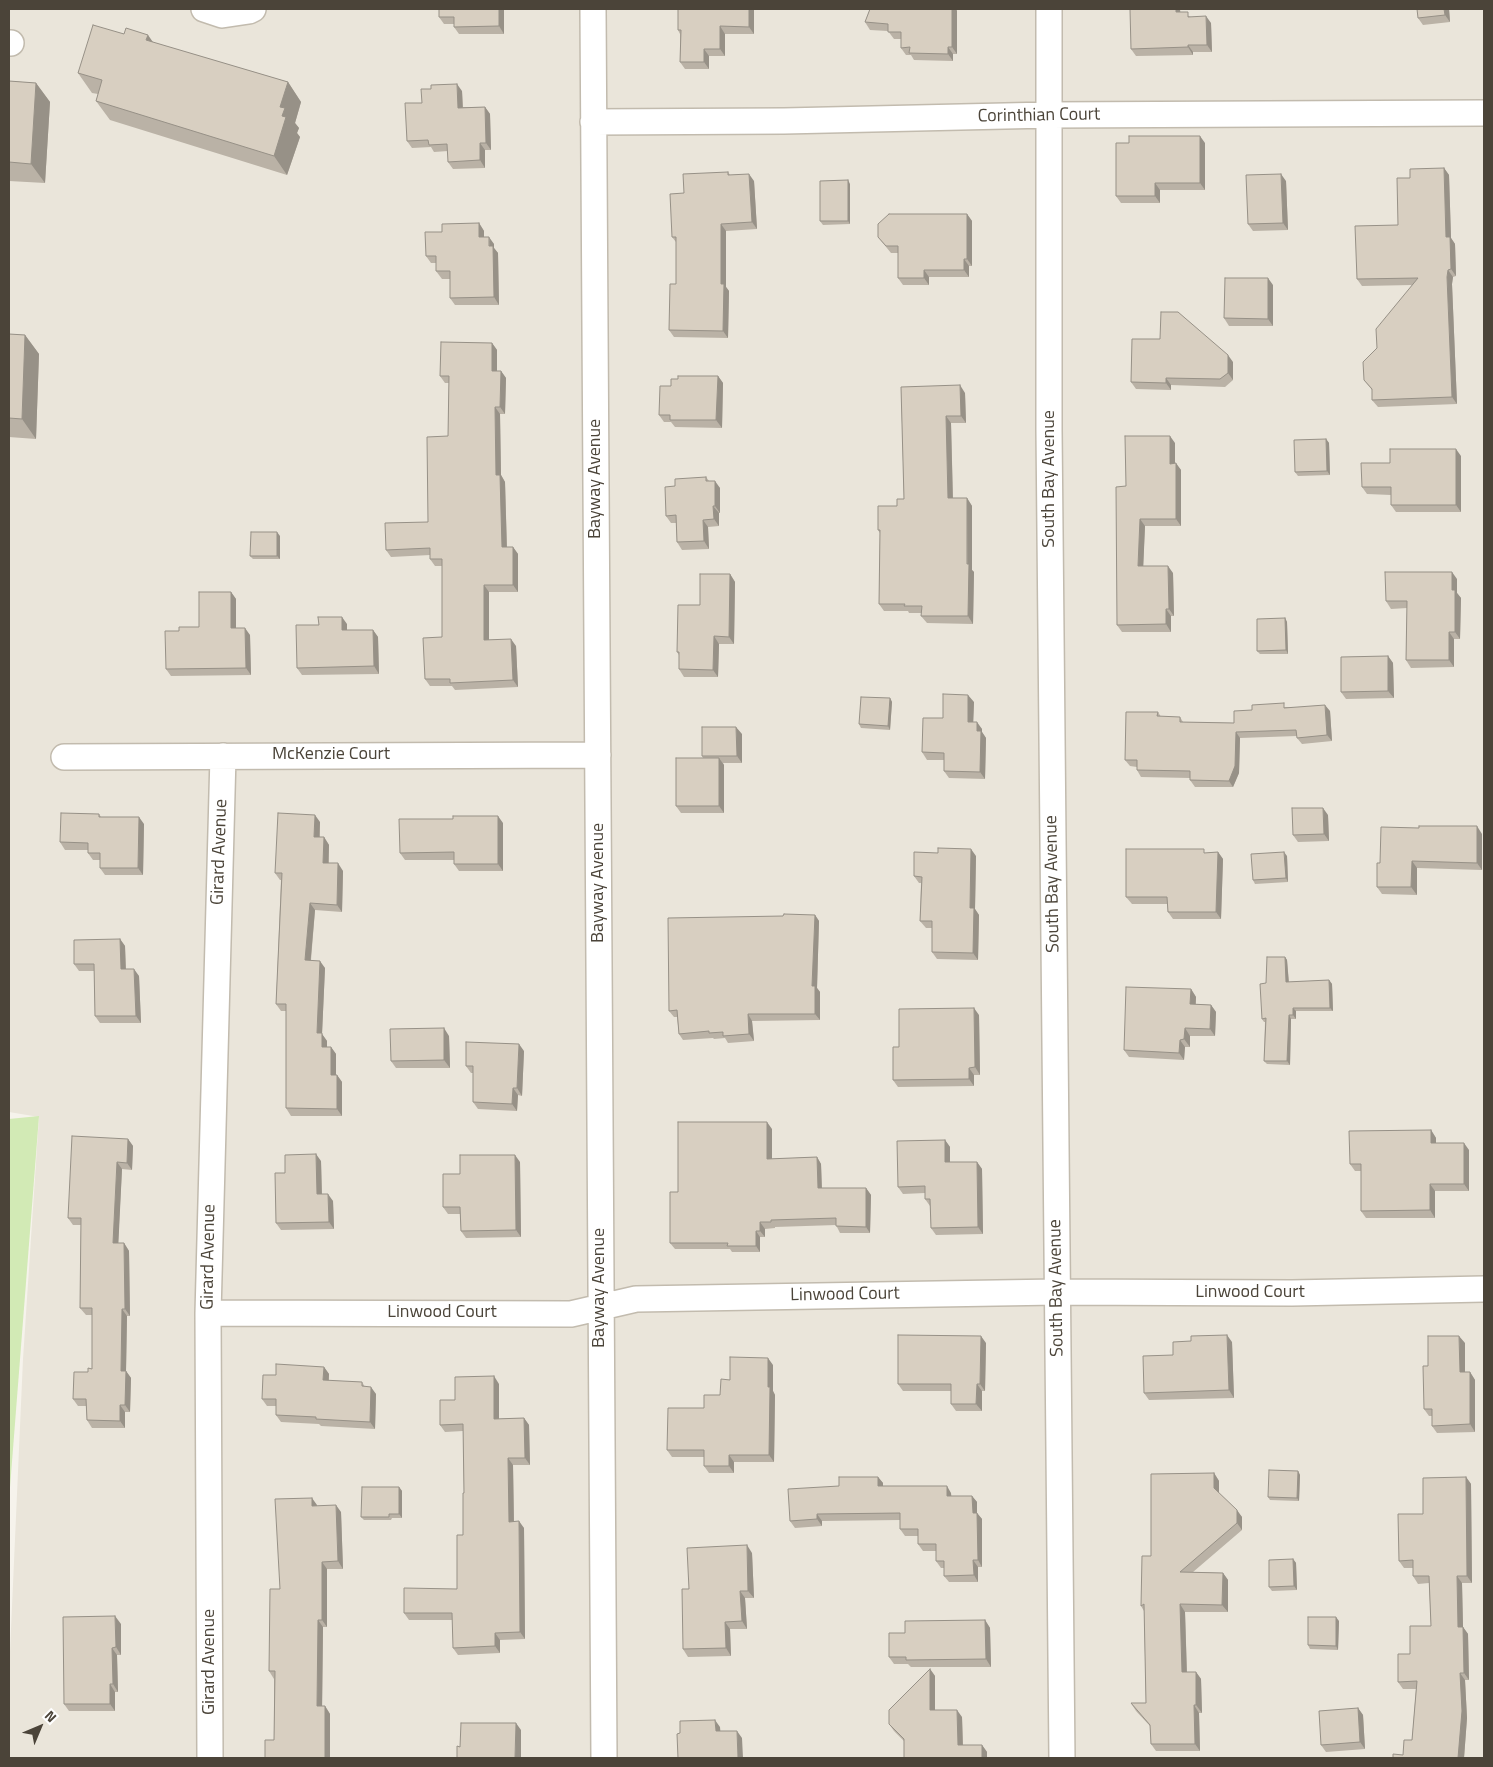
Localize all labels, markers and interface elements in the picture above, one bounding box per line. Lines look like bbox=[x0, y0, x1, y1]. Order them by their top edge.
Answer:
street label: Corinthian Court bbox=[977, 104, 1101, 128]
street label: South Bay Avenue bbox=[1039, 410, 1061, 548]
street label: Bayway Avenue bbox=[585, 419, 607, 539]
street label: McKenzie Court bbox=[272, 744, 390, 766]
street label: Girard Avenue bbox=[207, 799, 233, 905]
street label: South Bay Avenue bbox=[1041, 815, 1065, 953]
street label: Bayway Avenue bbox=[588, 823, 610, 943]
street label: Girard Avenue bbox=[197, 1204, 221, 1310]
street label: South Bay Avenue bbox=[1045, 1219, 1069, 1357]
street label: Bayway Avenue bbox=[589, 1228, 611, 1348]
street label: Linwood Court bbox=[1195, 1282, 1305, 1304]
street label: Linwood Court bbox=[790, 1283, 900, 1307]
street label: Linwood Court bbox=[387, 1302, 497, 1324]
street label: Girard Avenue bbox=[199, 1609, 221, 1715]
north arrow bbox=[15, 1702, 65, 1752]
text: N bbox=[40, 1705, 62, 1727]

